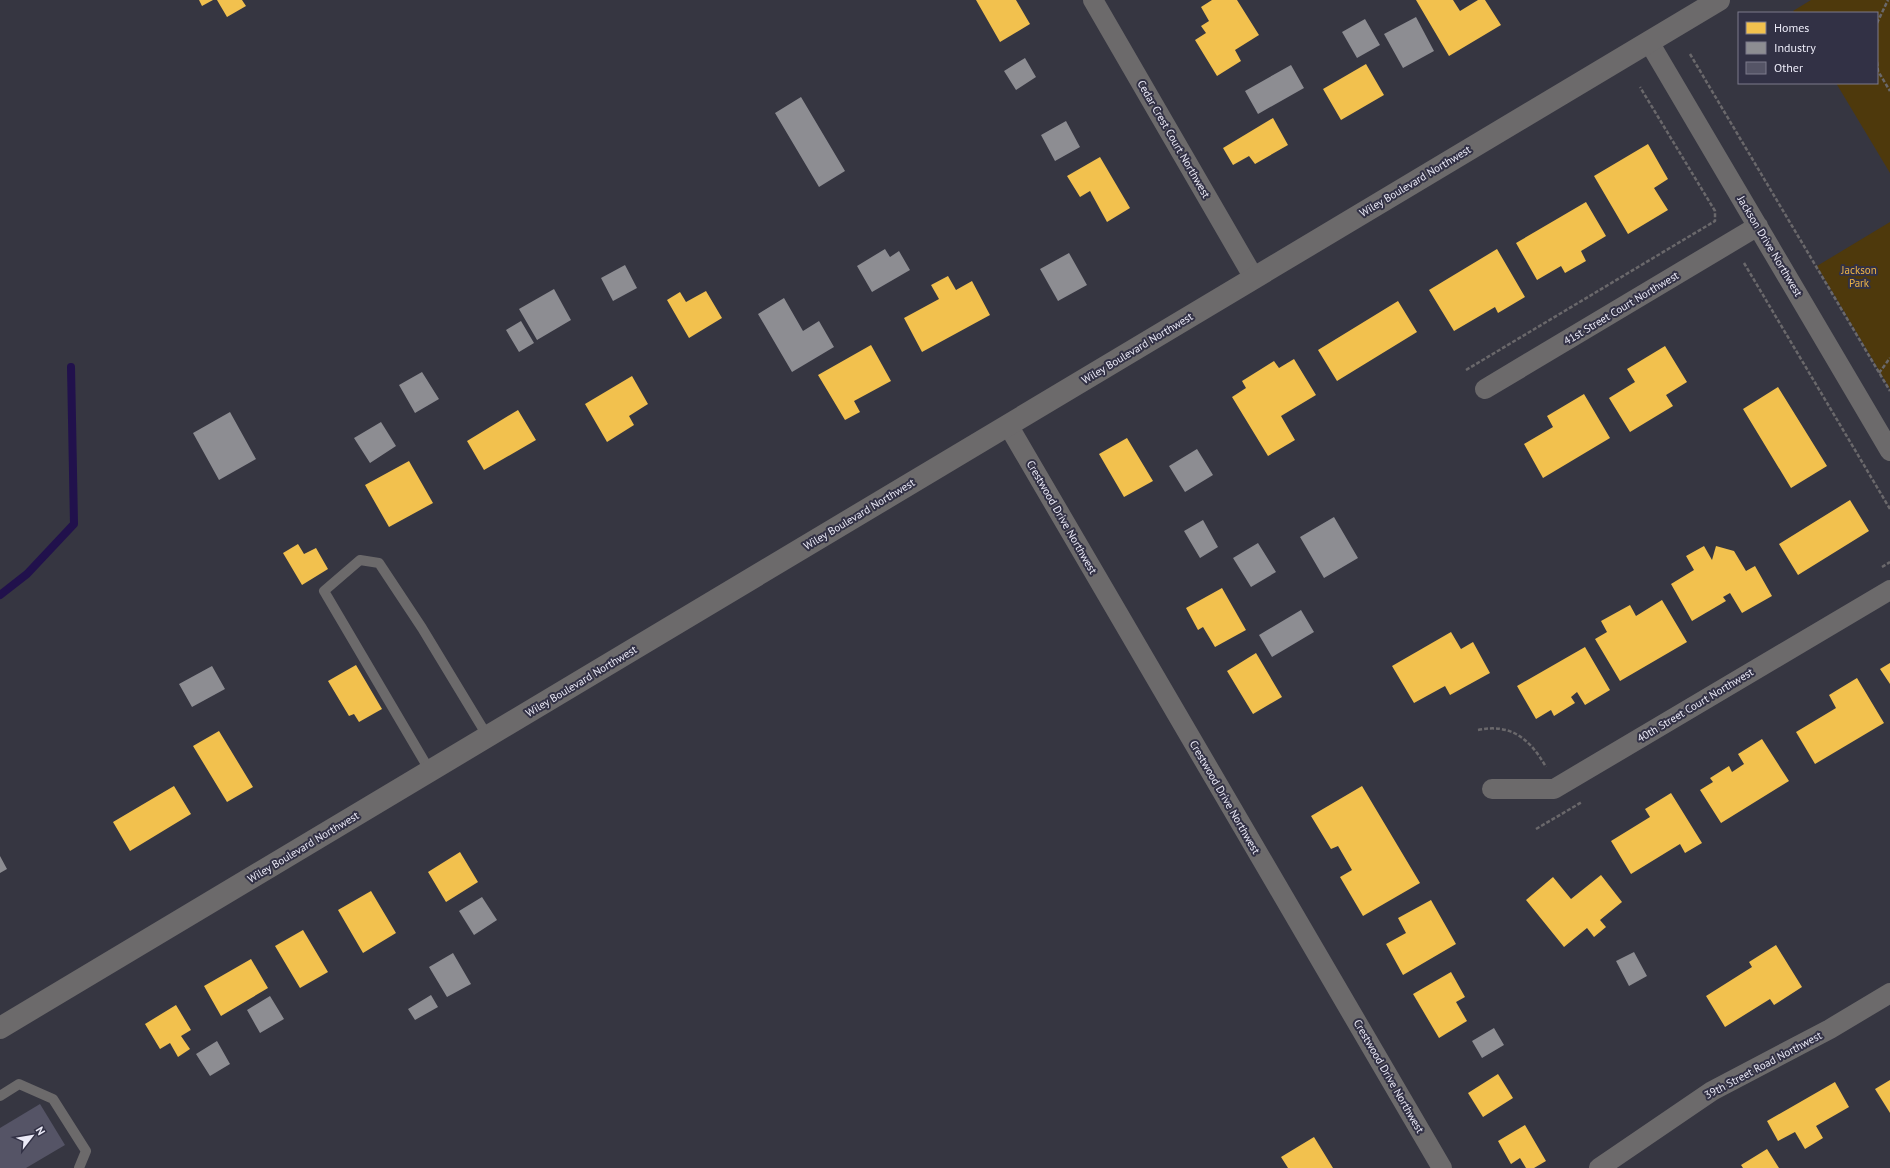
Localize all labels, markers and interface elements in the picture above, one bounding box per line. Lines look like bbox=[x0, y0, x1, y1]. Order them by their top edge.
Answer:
legend bbox=[1738, 12, 1878, 84]
text: Homes bbox=[1774, 20, 1809, 35]
text: Industry bbox=[1774, 40, 1816, 55]
text: Other bbox=[1774, 60, 1803, 75]
street label: Cedar Crest Court Northwest bbox=[1135, 78, 1214, 201]
street label: Wiley Boulevard Northwest bbox=[1357, 142, 1473, 220]
street label: Jackson Drive Northwest bbox=[1734, 192, 1806, 299]
park label: Jackson Park bbox=[1840, 263, 1877, 290]
street label: 41st Street Court Northwest bbox=[1561, 268, 1681, 348]
street label: Wiley Boulevard Northwest bbox=[1079, 309, 1195, 387]
street label: Crestwood Drive Northwest bbox=[1024, 458, 1100, 577]
street label: Wiley Boulevard Northwest bbox=[801, 475, 917, 553]
street label: Wiley Boulevard Northwest bbox=[523, 642, 639, 720]
street label: 40th Street Court Northwest bbox=[1634, 665, 1756, 745]
street label: Crestwood Drive Northwest bbox=[1187, 738, 1263, 857]
street label: Wiley Boulevard Northwest bbox=[245, 808, 361, 886]
street label: Crestwood Drive Northwest bbox=[1351, 1017, 1427, 1136]
street label: 39th Street Road Northwest bbox=[1702, 1028, 1824, 1102]
north arrow bbox=[12, 1116, 52, 1156]
text: N bbox=[33, 1124, 48, 1138]

